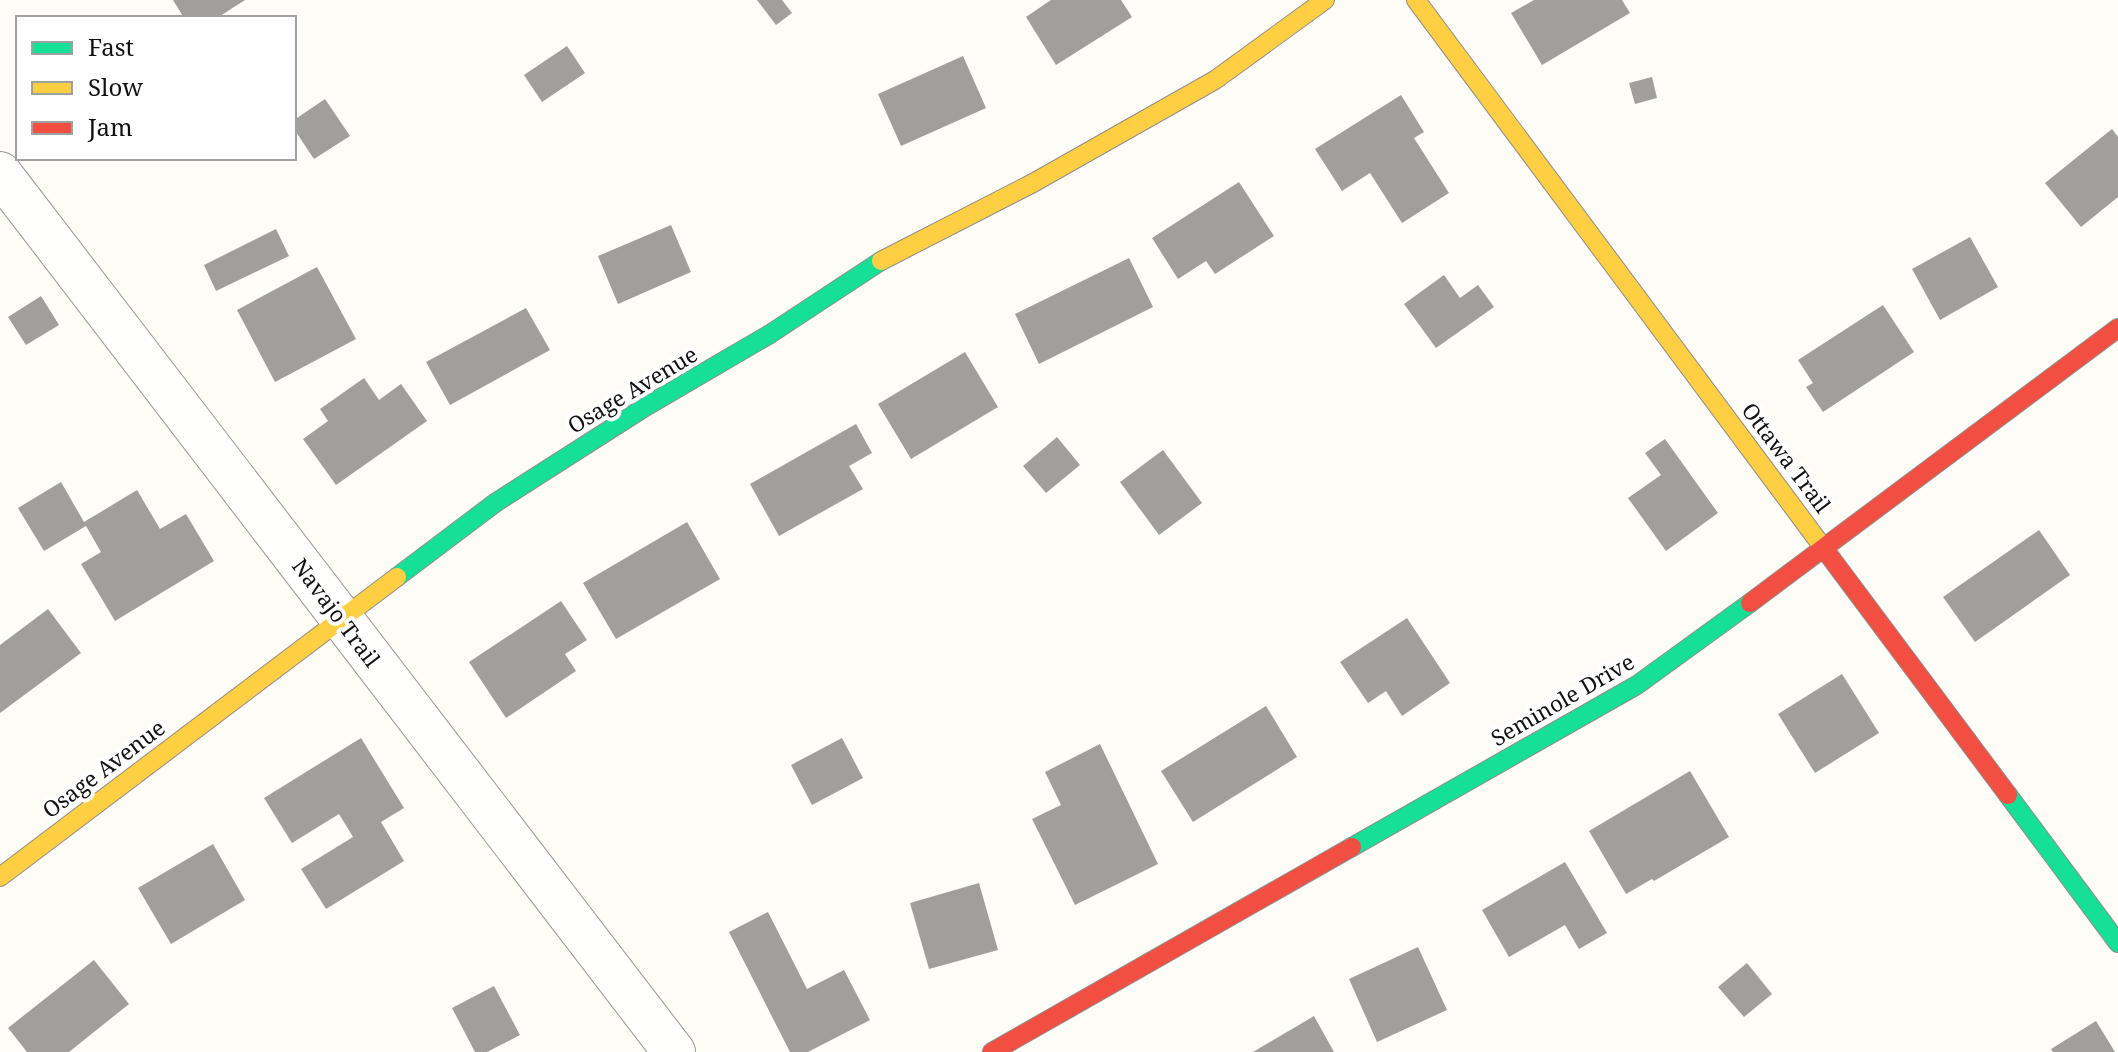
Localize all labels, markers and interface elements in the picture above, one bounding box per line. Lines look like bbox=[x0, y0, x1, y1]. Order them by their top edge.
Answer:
legend bbox=[16, 16, 296, 160]
text: Fast bbox=[88, 30, 134, 63]
text: Slow bbox=[88, 70, 143, 103]
text: Jam bbox=[87, 110, 133, 143]
street label: Osage Avenue bbox=[561, 338, 703, 440]
street label: Ottawa Trail bbox=[1736, 396, 1838, 518]
street label: Navajo Trail bbox=[286, 551, 388, 673]
street label: Seminole Drive bbox=[1485, 646, 1639, 752]
street label: Osage Avenue bbox=[35, 712, 171, 824]

